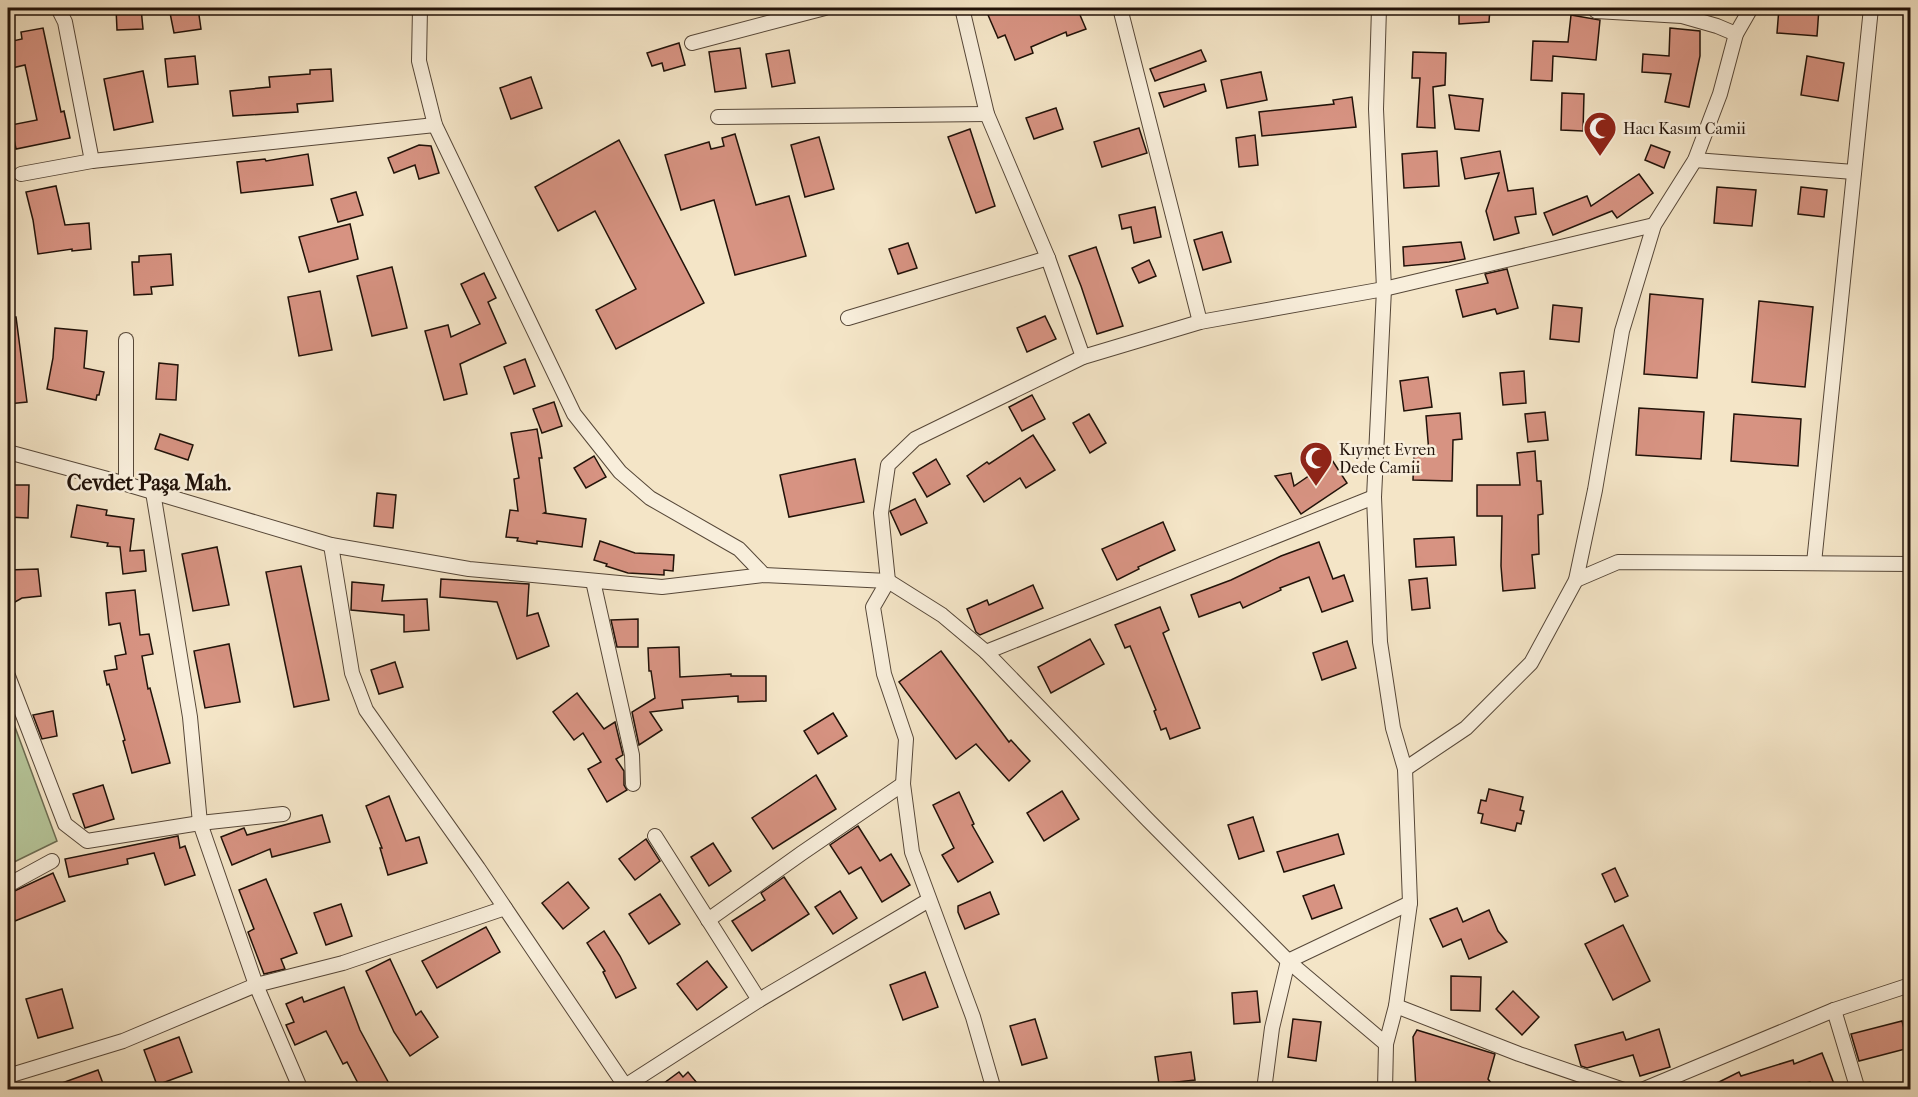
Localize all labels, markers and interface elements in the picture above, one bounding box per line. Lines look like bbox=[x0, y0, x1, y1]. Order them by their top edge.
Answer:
mosque icon: Hacı Kasım Camii bbox=[1582, 110, 1618, 157]
place label: Hacı Kasım Camii bbox=[1623, 119, 1746, 138]
mosque icon: Kıymet Evren Dede Camii bbox=[1298, 440, 1334, 487]
place label: Kıymet Evren Dede Camii bbox=[1339, 440, 1436, 477]
district label: Cevdet Paşa Mah. bbox=[67, 470, 231, 496]

